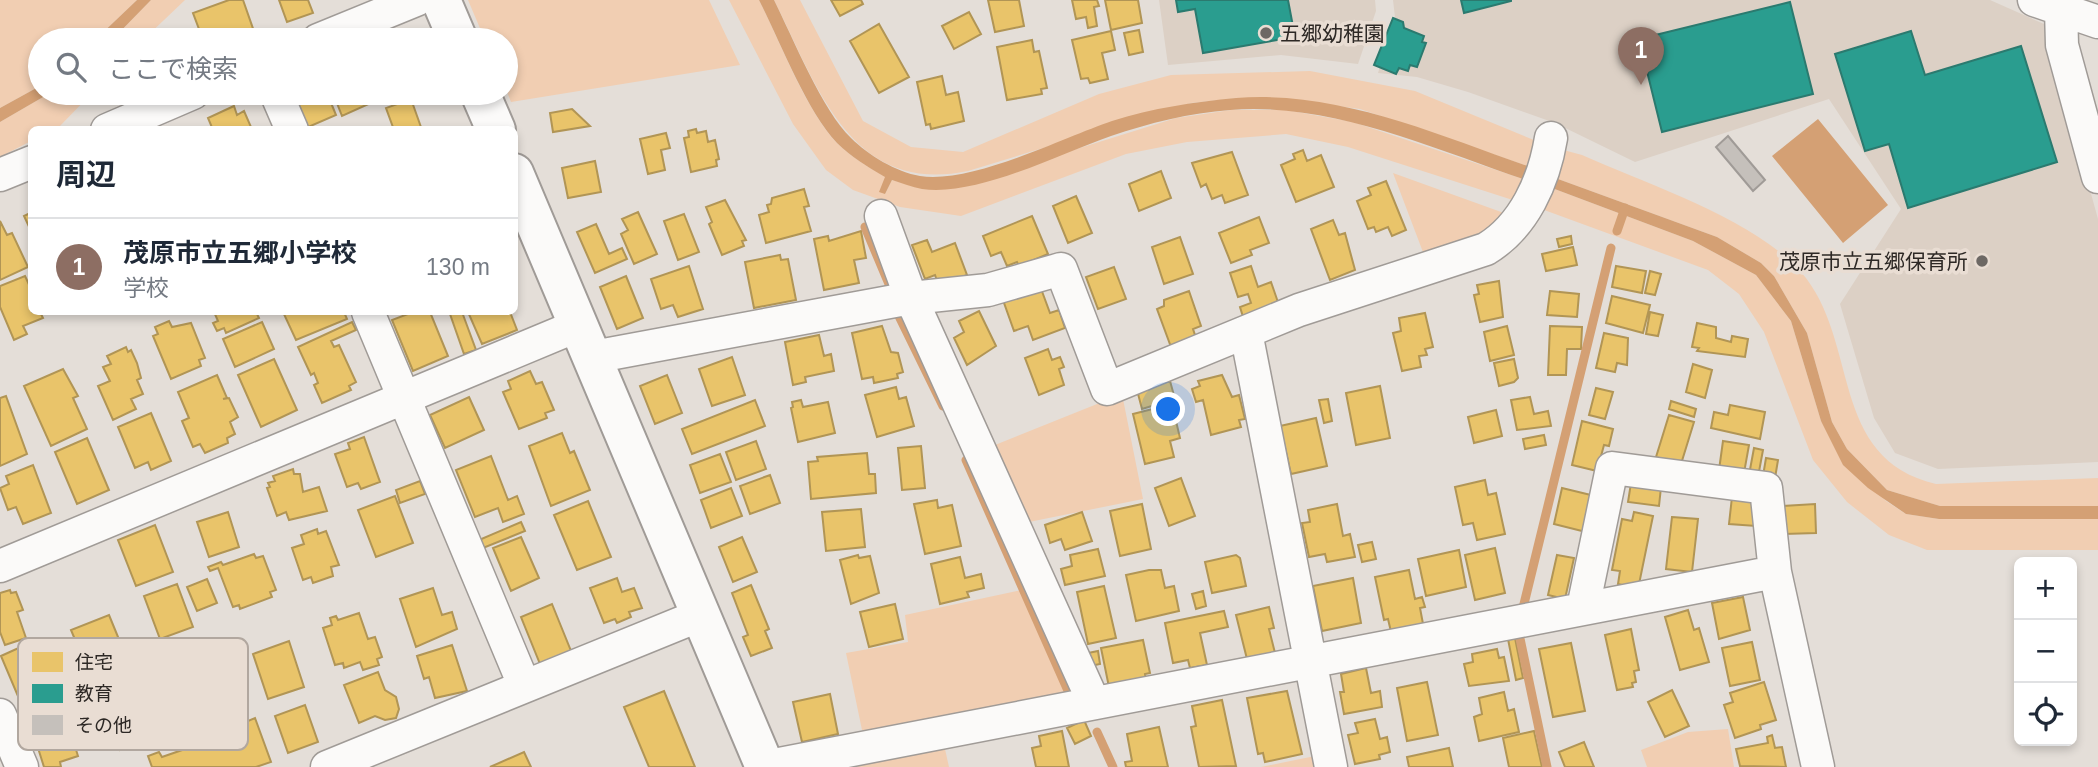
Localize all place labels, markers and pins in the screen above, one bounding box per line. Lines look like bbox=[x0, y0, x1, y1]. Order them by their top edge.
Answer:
place label: 五郷幼稚園 bbox=[1280, 22, 1385, 45]
marker: 五郷幼稚園 bbox=[1258, 25, 1274, 41]
pin: 1 bbox=[1618, 27, 1664, 85]
place label: 茂原市立五郷保育所 bbox=[1779, 250, 1968, 273]
marker: 茂原市立五郷保育所 bbox=[1974, 253, 1990, 269]

